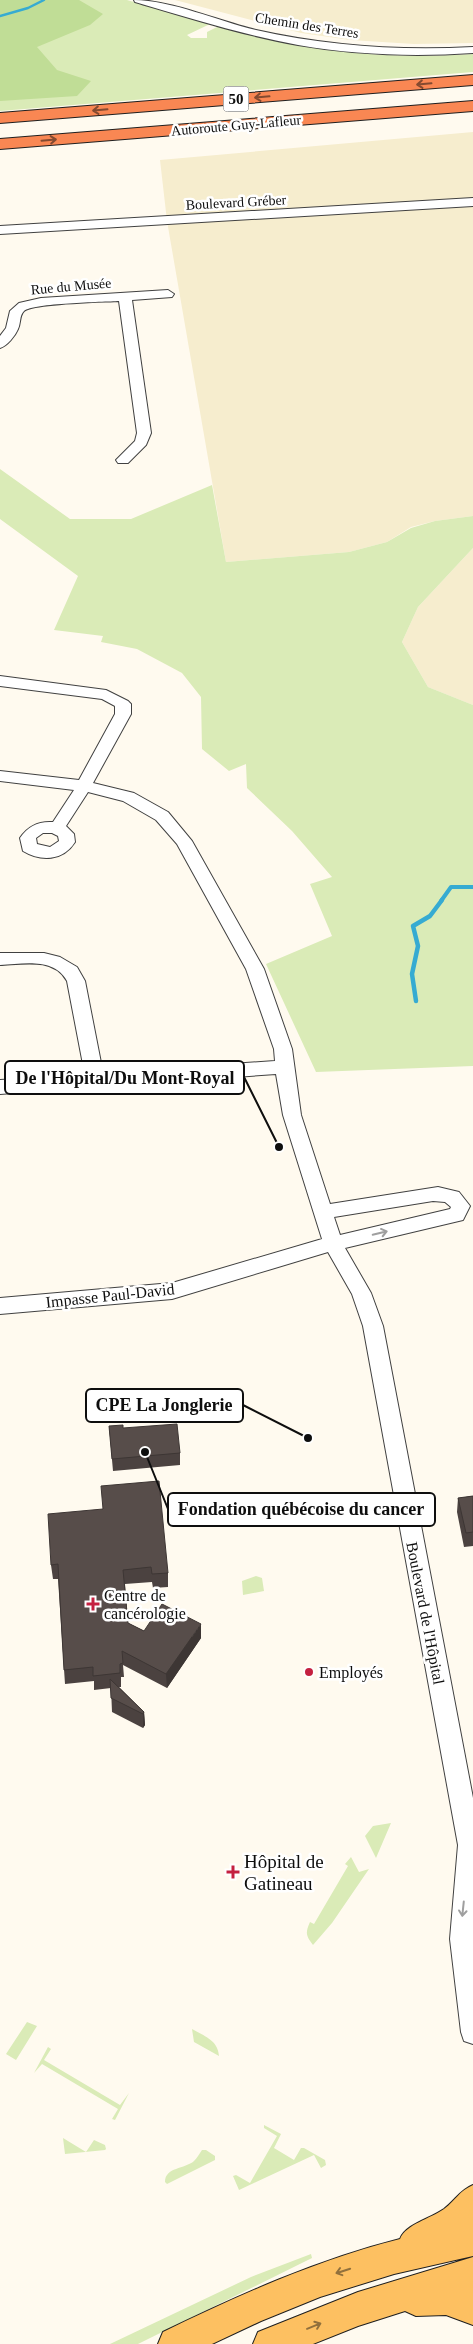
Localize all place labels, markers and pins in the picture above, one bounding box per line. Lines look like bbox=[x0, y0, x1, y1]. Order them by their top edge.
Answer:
callout: De l'Hôpital/Du Mont-Royal bbox=[5, 1061, 244, 1094]
callout: CPE La Jonglerie bbox=[86, 1389, 243, 1422]
callout: Fondation québécoise du cancer bbox=[168, 1493, 435, 1526]
place label: Centre de cancérologie bbox=[104, 1587, 186, 1623]
marker: Centre de cancérologie bbox=[86, 1597, 100, 1611]
place label: Employés bbox=[319, 1664, 383, 1682]
marker: Employés bbox=[303, 1666, 315, 1678]
place label: Hôpital de Gatineau bbox=[244, 1851, 324, 1894]
marker: Hôpital de Gatineau bbox=[226, 1865, 240, 1879]

